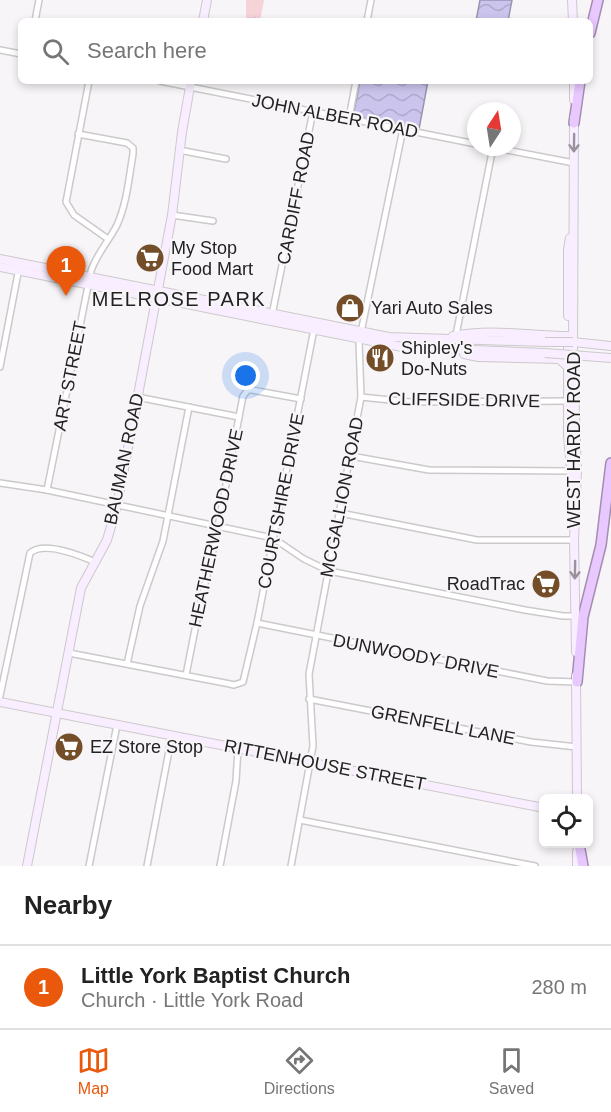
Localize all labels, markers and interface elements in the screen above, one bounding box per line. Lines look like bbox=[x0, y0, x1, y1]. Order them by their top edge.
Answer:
search box bbox=[18, 18, 593, 84]
icon: search bbox=[39, 35, 72, 68]
text: Search here bbox=[87, 38, 207, 63]
street label: JOHN ALBER ROAD bbox=[250, 90, 420, 142]
north arrow bbox=[467, 102, 521, 156]
street label: CARDIFF ROAD bbox=[273, 130, 319, 266]
one-way arrow bbox=[568, 133, 580, 153]
place label: My Stop Food Mart bbox=[171, 238, 253, 279]
supermarket icon: My Stop Food Mart bbox=[134, 242, 166, 274]
pin: 1 bbox=[46, 246, 86, 296]
district label: MELROSE PARK bbox=[92, 288, 266, 310]
shop icon: Yari Auto Sales bbox=[334, 292, 366, 324]
place label: Yari Auto Sales bbox=[371, 298, 493, 318]
street label: ART STREET bbox=[50, 319, 90, 433]
place label: Shipley's Do-Nuts bbox=[401, 338, 472, 379]
restaurant icon: Shipley's Do-Nuts bbox=[364, 342, 396, 374]
street label: WEST HARDY ROAD bbox=[564, 352, 584, 528]
your location bbox=[231, 361, 260, 390]
street label: CLIFFSIDE DRIVE bbox=[388, 389, 540, 411]
street label: BAUMAN ROAD bbox=[100, 391, 148, 527]
street label: COURTSHIRE DRIVE bbox=[254, 411, 308, 591]
street label: MCGALLION ROAD bbox=[317, 415, 367, 579]
street label: HEATHERWOOD DRIVE bbox=[185, 427, 247, 629]
one-way arrow bbox=[569, 560, 581, 580]
supermarket icon: RoadTrac bbox=[530, 568, 562, 600]
place label: RoadTrac bbox=[447, 574, 525, 594]
street label: DUNWOODY DRIVE bbox=[331, 630, 501, 682]
street label: GRENFELL LANE bbox=[369, 701, 517, 749]
supermarket icon: EZ Store Stop bbox=[53, 731, 85, 763]
street label: RITTENHOUSE STREET bbox=[222, 736, 428, 794]
place label: EZ Store Stop bbox=[90, 737, 203, 757]
map controls bbox=[539, 794, 593, 848]
button: locate bbox=[539, 794, 593, 848]
text: Nearby bbox=[24, 890, 112, 920]
text: Little York Baptist Church bbox=[81, 963, 350, 988]
text: 1 bbox=[38, 976, 49, 998]
text: 280 m bbox=[531, 976, 587, 998]
text: Church · Little York Road bbox=[81, 989, 303, 1011]
tab: Map bbox=[77, 1044, 110, 1098]
tab: Directions bbox=[264, 1044, 335, 1098]
tab: Saved bbox=[489, 1044, 534, 1098]

